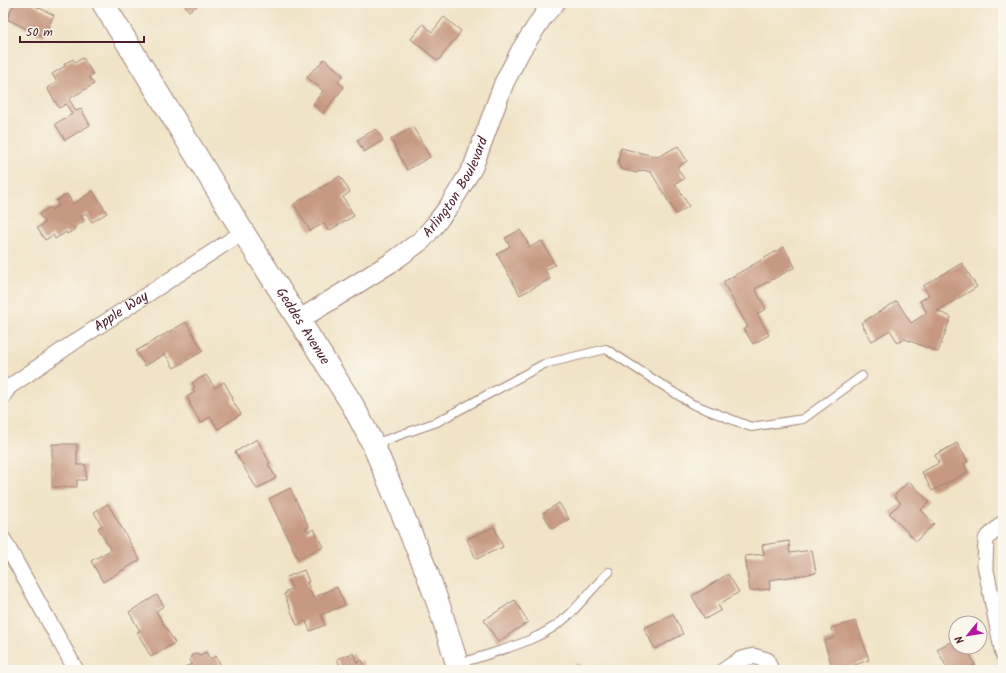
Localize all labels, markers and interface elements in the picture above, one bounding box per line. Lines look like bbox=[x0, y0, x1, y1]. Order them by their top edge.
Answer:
scale bar bbox=[20, 18, 144, 44]
text: 50 m bbox=[26, 23, 53, 42]
street label: Arlington Boulevard bbox=[417, 133, 495, 243]
street label: Geddes Avenue bbox=[270, 283, 336, 370]
street label: Apple Way bbox=[89, 285, 153, 338]
north arrow bbox=[948, 615, 988, 655]
text: N bbox=[951, 632, 970, 647]

